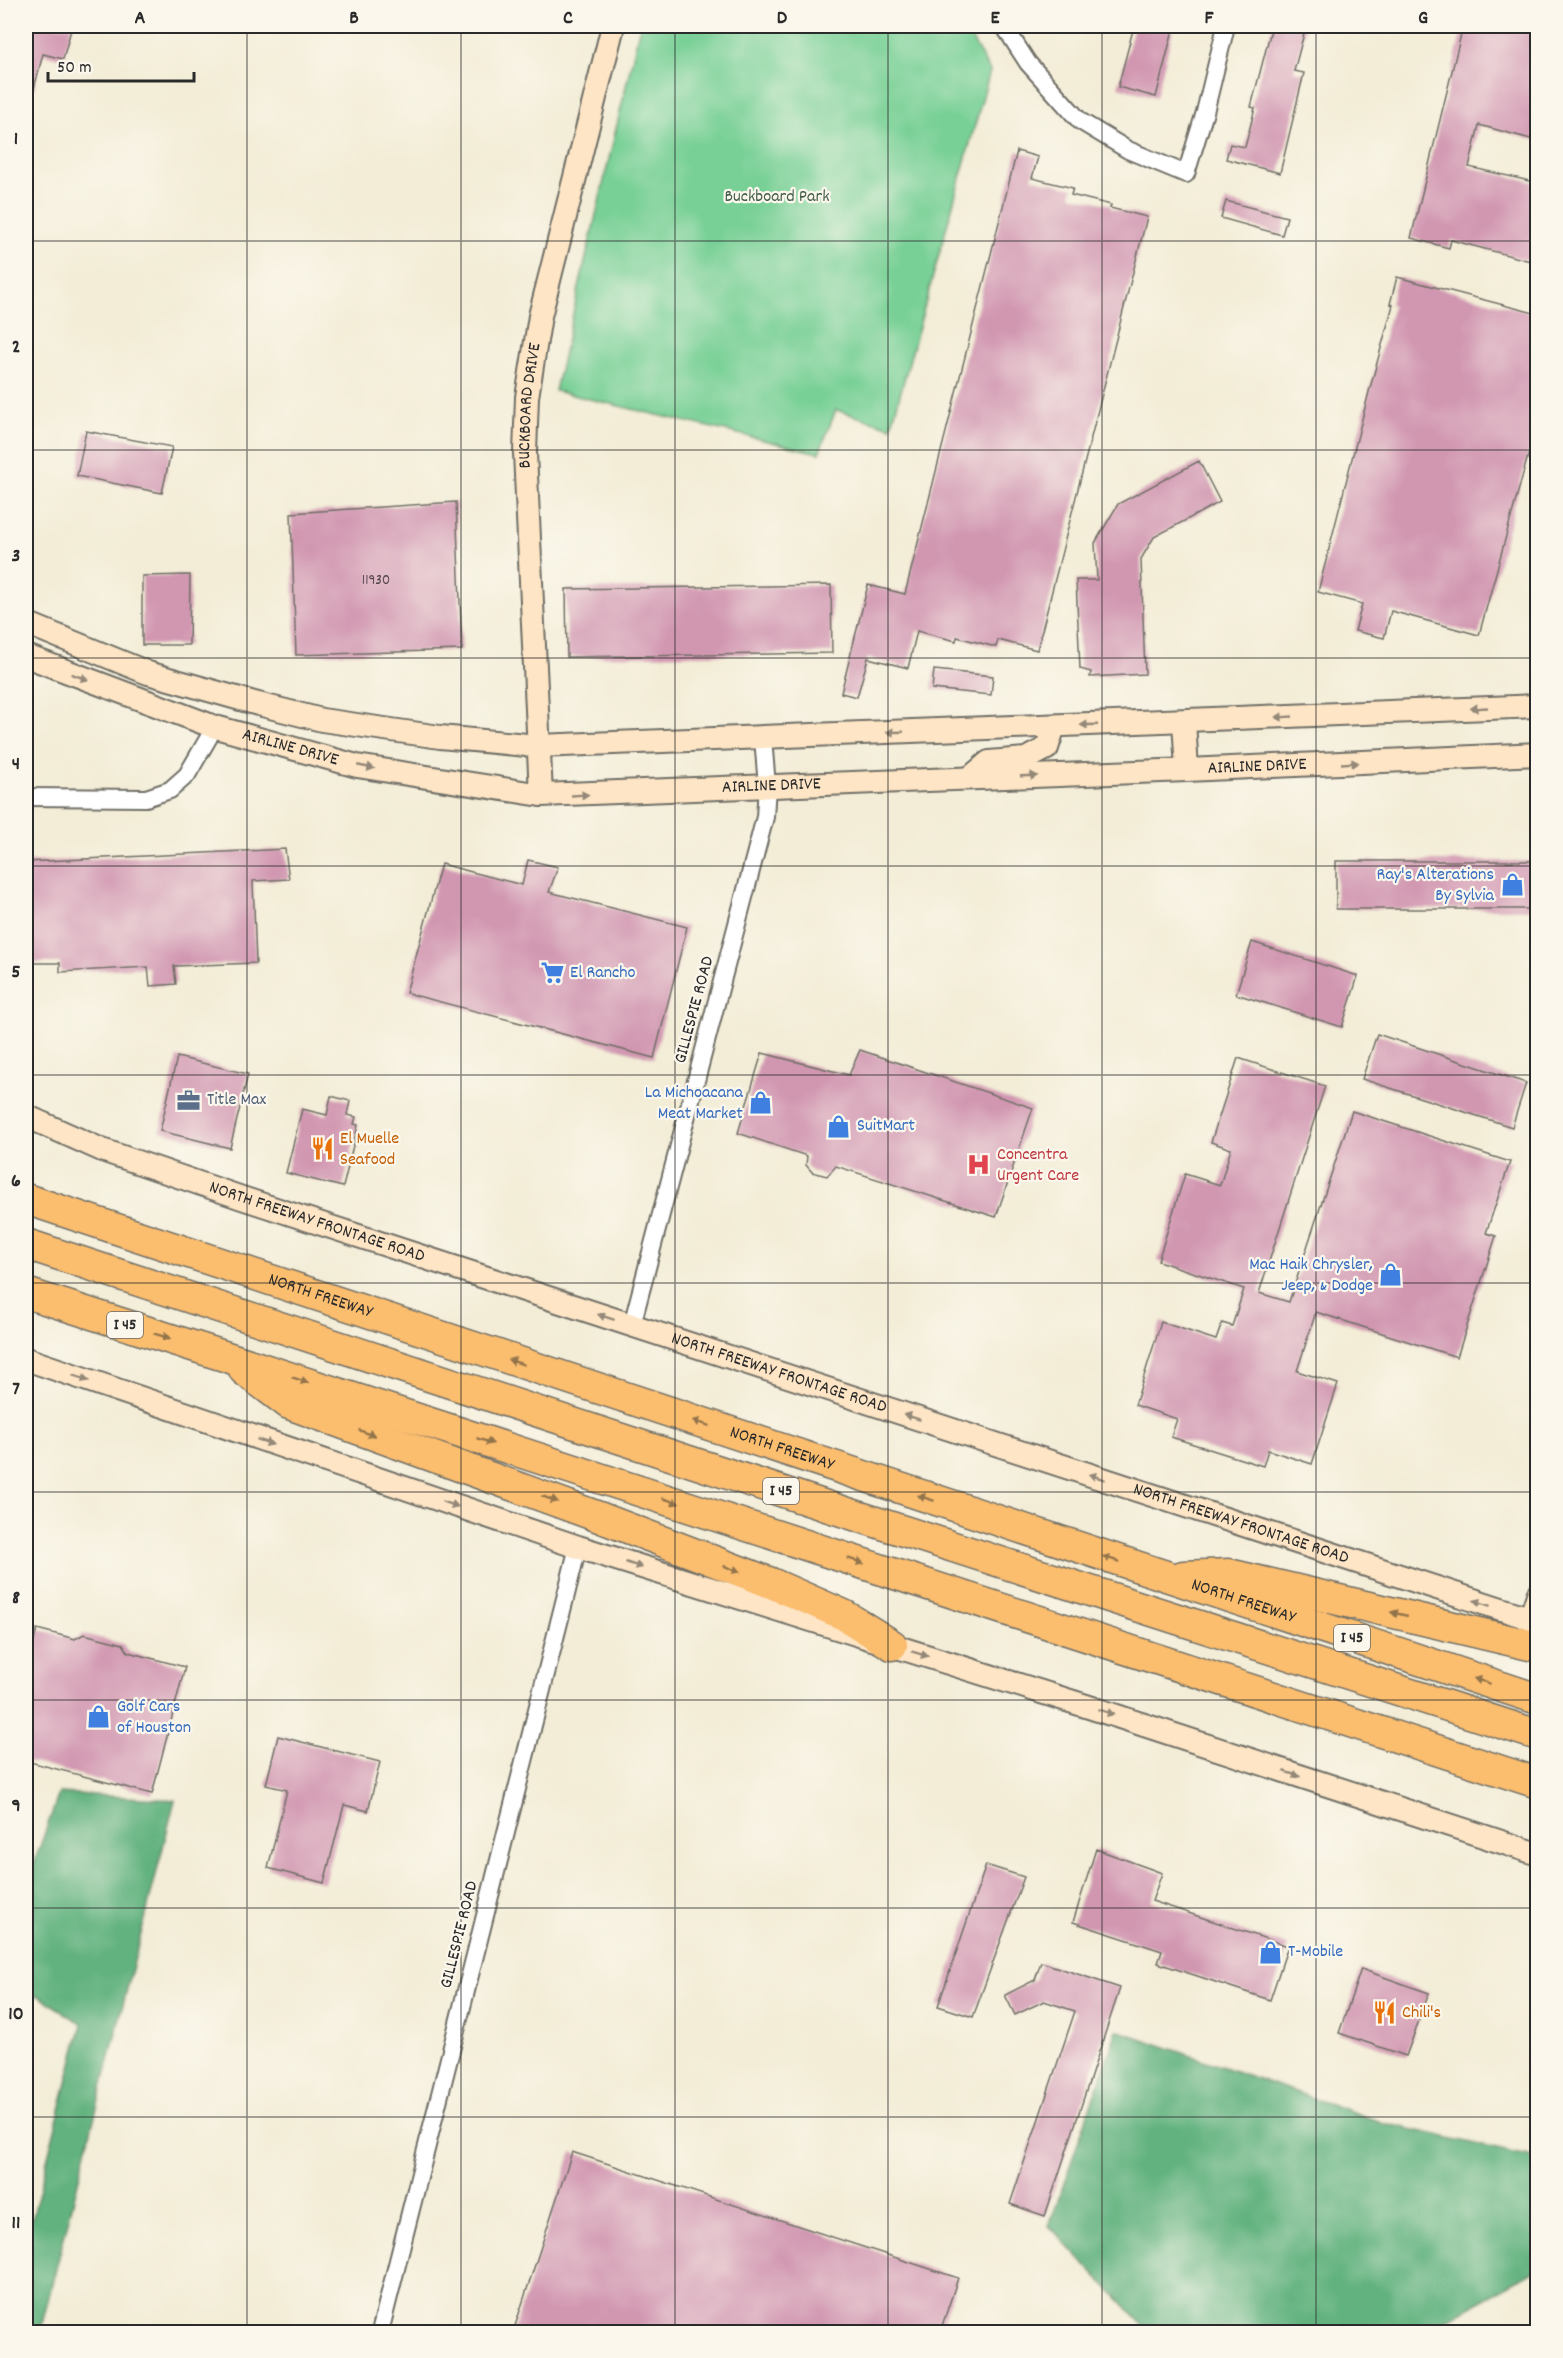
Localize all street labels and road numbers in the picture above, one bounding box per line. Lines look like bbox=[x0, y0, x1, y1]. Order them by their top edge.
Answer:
street label: BUCKBOARD DRIVE bbox=[512, 341, 548, 469]
street label: AIRLINE DRIVE bbox=[239, 722, 341, 773]
street label: AIRLINE DRIVE bbox=[1207, 752, 1307, 782]
street label: AIRLINE DRIVE bbox=[721, 772, 821, 800]
street label: GILLESPIE ROAD bbox=[669, 954, 721, 1066]
street label: NORTH FREEWAY FRONTAGE ROAD bbox=[206, 1175, 428, 1269]
street label: NORTH FREEWAY bbox=[265, 1267, 377, 1326]
road number: I 45 bbox=[107, 1312, 143, 1338]
street label: NORTH FREEWAY FRONTAGE ROAD bbox=[668, 1326, 890, 1420]
street label: NORTH FREEWAY bbox=[726, 1420, 839, 1478]
street label: NORTH FREEWAY FRONTAGE ROAD bbox=[1130, 1477, 1352, 1571]
road number: I 45 bbox=[763, 1478, 799, 1504]
street label: NORTH FREEWAY bbox=[1188, 1573, 1300, 1631]
road number: I 45 bbox=[1334, 1625, 1370, 1651]
street label: GILLESPIE ROAD bbox=[435, 1879, 485, 1991]

